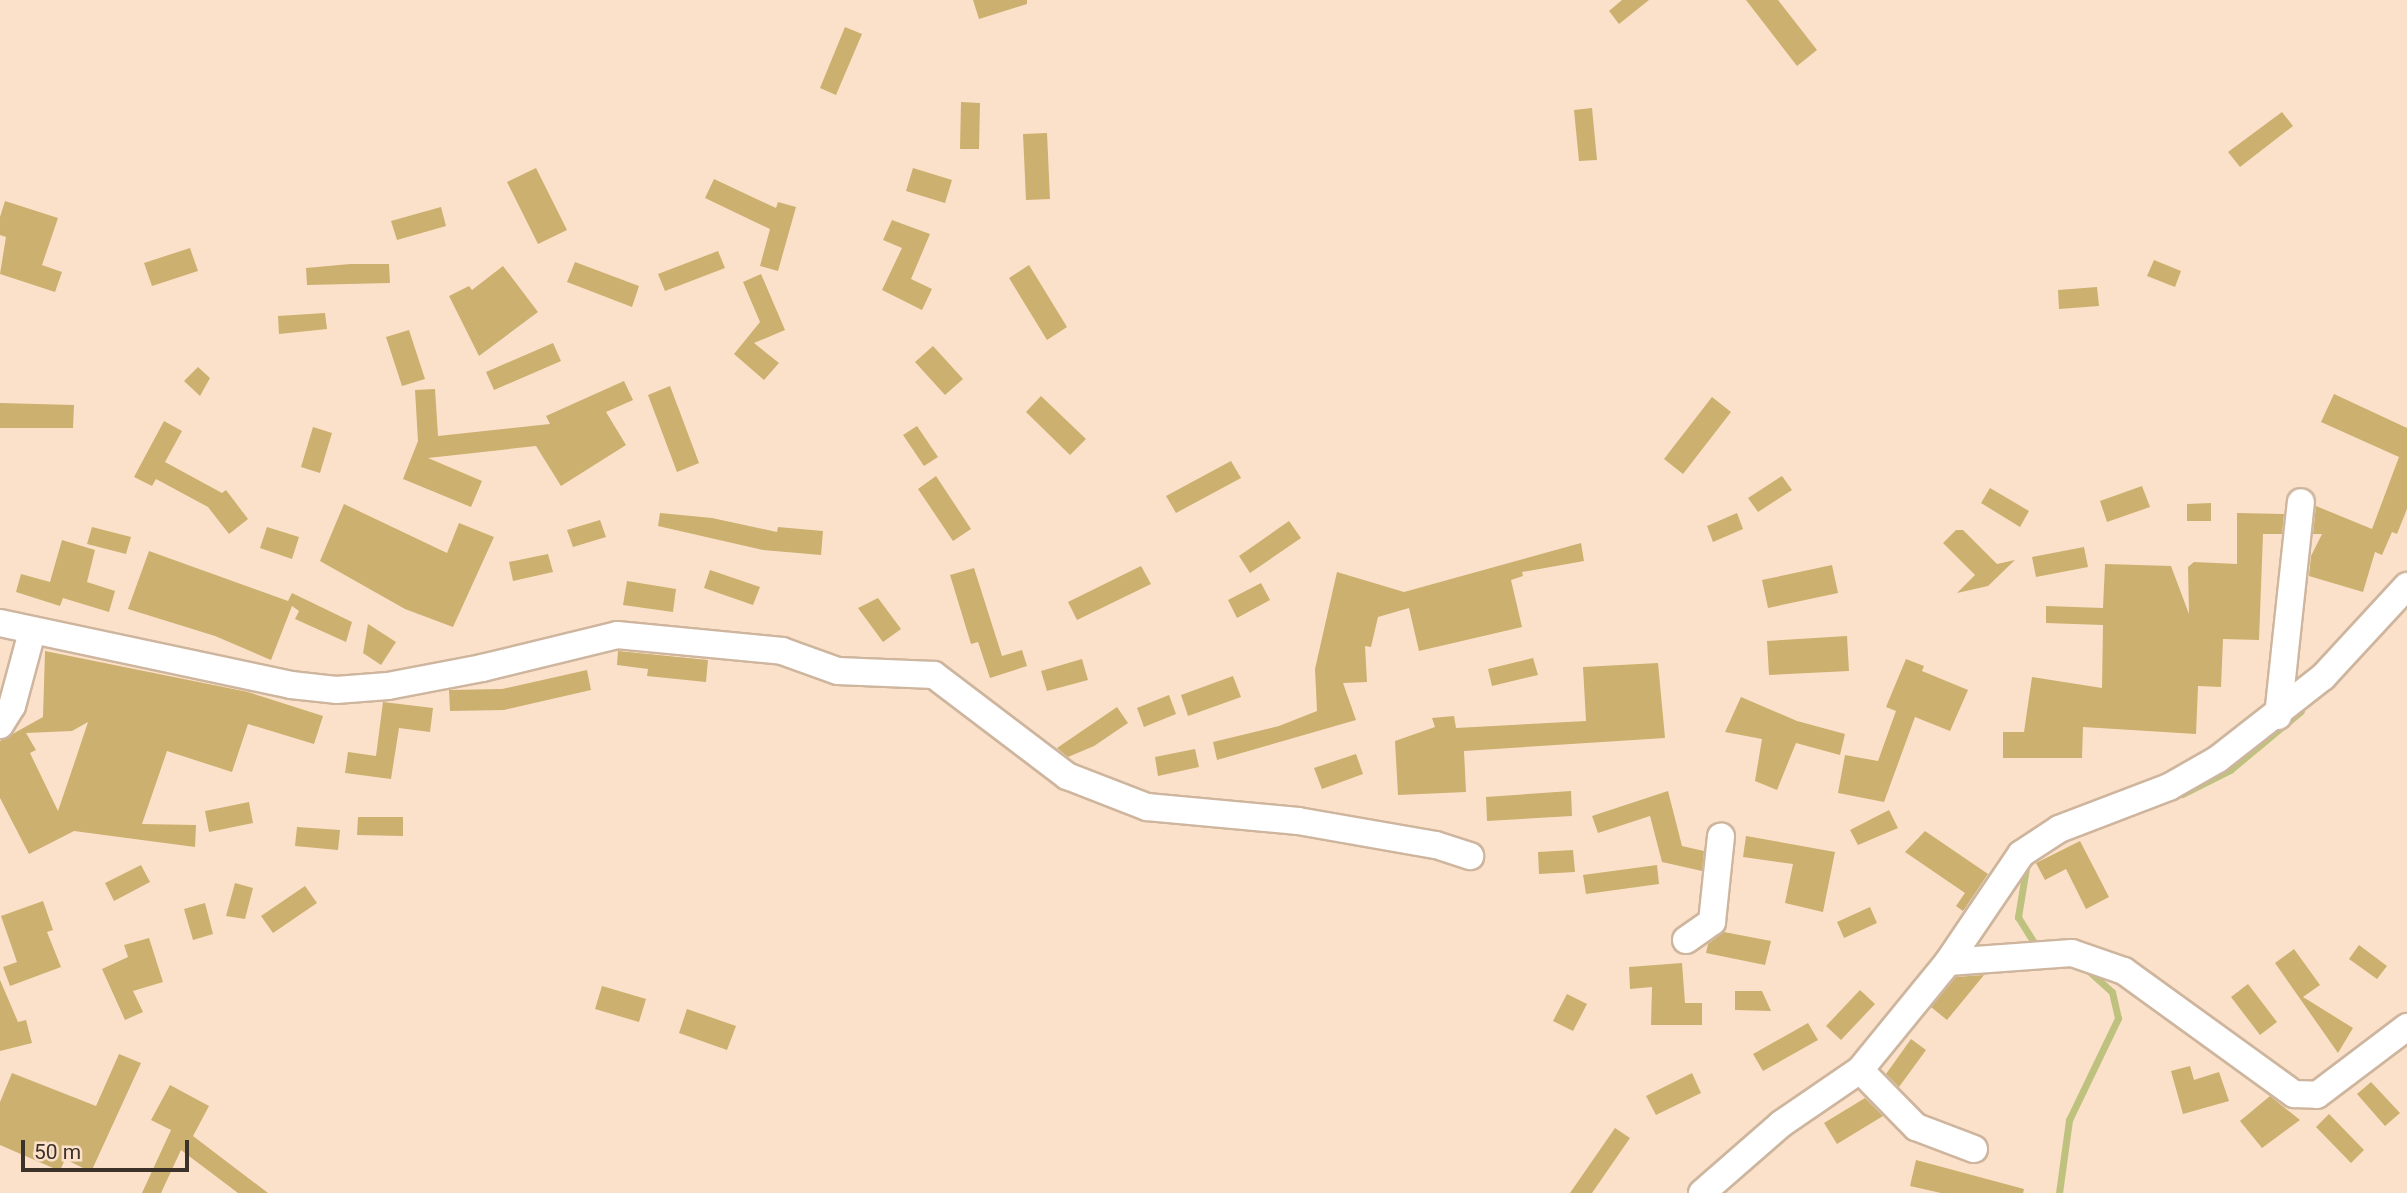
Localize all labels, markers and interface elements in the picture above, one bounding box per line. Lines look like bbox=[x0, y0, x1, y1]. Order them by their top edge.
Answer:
scale bar bbox=[24, 1126, 192, 1170]
text: 50 m bbox=[34, 1140, 81, 1164]

